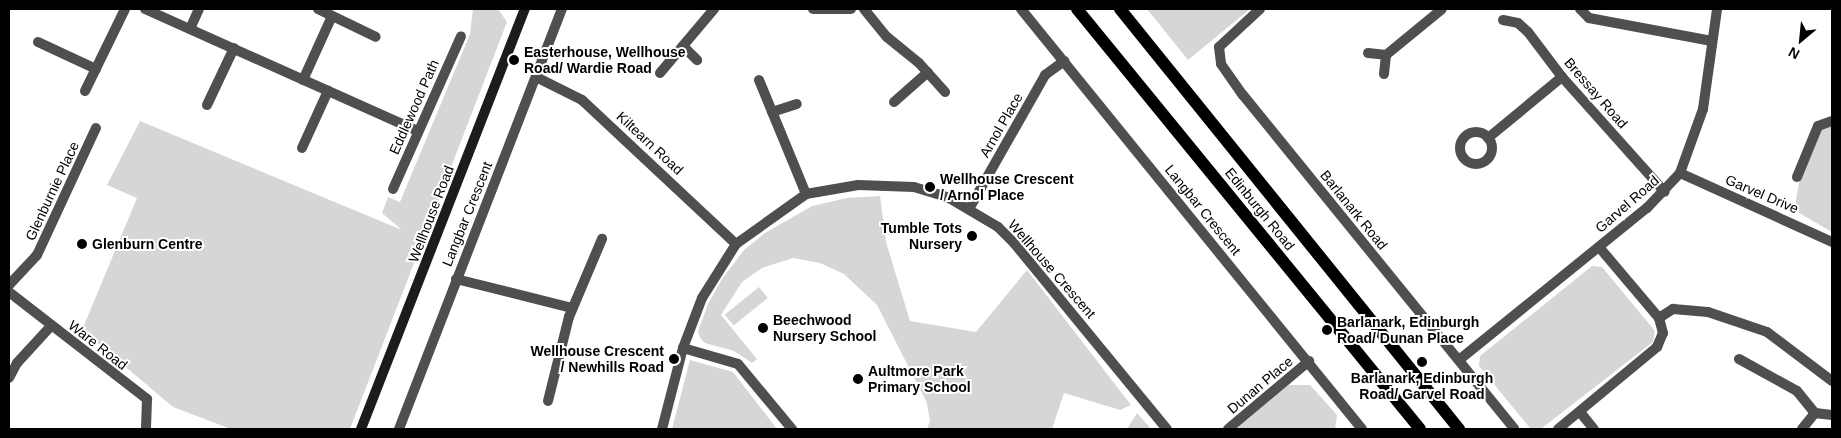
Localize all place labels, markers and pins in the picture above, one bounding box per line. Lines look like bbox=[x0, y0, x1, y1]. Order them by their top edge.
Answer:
place label: Easterhouse, Wellhouse Road/ Wardie Road bbox=[524, 44, 686, 76]
marker: Easterhouse, Wellhouse Road/ Wardie Road bbox=[508, 54, 520, 66]
place label: Wellhouse Crescent / Arnol Place bbox=[940, 171, 1074, 203]
marker: Wellhouse Crescent / Arnol Place bbox=[924, 181, 936, 193]
place label: Tumble Tots Nursery bbox=[881, 220, 962, 252]
marker: Tumble Tots Nursery bbox=[966, 230, 978, 242]
place label: Glenburn Centre bbox=[92, 236, 202, 252]
marker: Glenburn Centre bbox=[76, 238, 88, 250]
place label: Beechwood Nursery School bbox=[773, 312, 876, 344]
place label: Barlanark, Edinburgh Road/ Dunan Place bbox=[1337, 314, 1479, 347]
marker: Beechwood Nursery School bbox=[757, 322, 769, 334]
marker: Barlanark, Edinburgh Road/ Dunan Place bbox=[1321, 324, 1333, 336]
place label: Wellhouse Crescent / Newhills Road bbox=[530, 343, 664, 376]
marker: Wellhouse Crescent / Newhills Road bbox=[668, 353, 680, 365]
marker: Barlanark, Edinburgh Road/ Garvel Road bbox=[1416, 356, 1428, 368]
place label: Aultmore Park Primary School bbox=[868, 363, 971, 396]
place label: Barlanark, Edinburgh Road/ Garvel Road bbox=[1351, 370, 1493, 402]
marker: Aultmore Park Primary School bbox=[852, 373, 864, 385]

